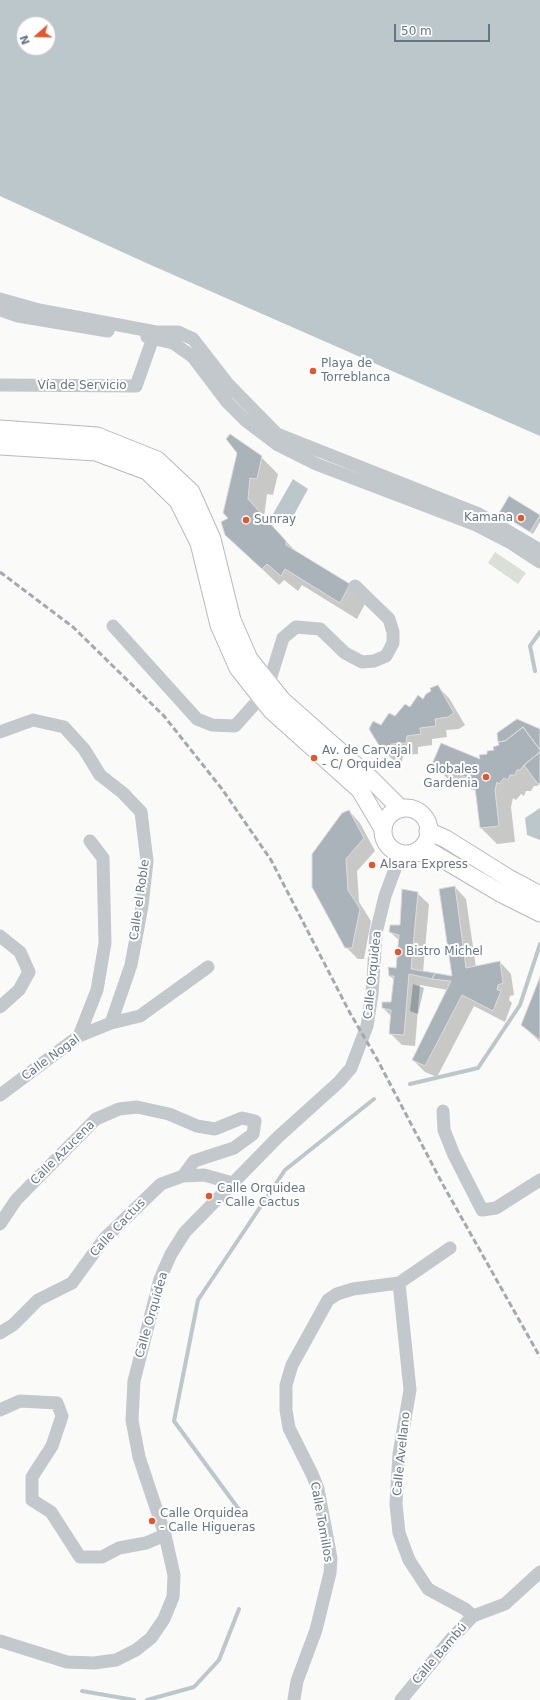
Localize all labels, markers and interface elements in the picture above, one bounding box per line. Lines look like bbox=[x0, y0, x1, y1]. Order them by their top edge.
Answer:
north arrow bbox=[16, 16, 56, 56]
scale bar bbox=[396, 16, 492, 42]
text: 50 m bbox=[401, 24, 432, 38]
text: N bbox=[18, 33, 33, 46]
place label: Playa de Torreblanca bbox=[321, 357, 390, 385]
marker: Playa de Torreblanca bbox=[308, 366, 318, 376]
street label: Vía de Servicio bbox=[37, 379, 127, 393]
place label: Kamana bbox=[464, 511, 513, 525]
place label: Sunray bbox=[254, 513, 296, 527]
marker: Kamana bbox=[516, 513, 526, 523]
marker: Sunray bbox=[241, 515, 251, 525]
place label: Av. de Carvajal - C/ Orquidea bbox=[322, 744, 411, 772]
marker: Av. de Carvajal - C/ Orquidea bbox=[309, 753, 319, 763]
place label: Globales Gardenia bbox=[423, 763, 478, 791]
marker: Globales Gardenia bbox=[481, 772, 491, 782]
place label: Alsara Express bbox=[380, 858, 468, 872]
street label: Calle el Roble bbox=[127, 859, 153, 941]
marker: Alsara Express bbox=[367, 860, 377, 870]
street label: Calle Orquidea bbox=[361, 930, 385, 1020]
place label: Bistro Michel bbox=[406, 945, 483, 959]
marker: Bistro Michel bbox=[393, 947, 403, 957]
street label: Calle Nogal bbox=[19, 1032, 83, 1084]
street label: Calle Azucena bbox=[28, 1118, 98, 1188]
place label: Calle Orquidea - Calle Cactus bbox=[217, 1182, 306, 1210]
marker: Calle Orquidea - Calle Cactus bbox=[204, 1191, 214, 1201]
street label: Calle Cactus bbox=[87, 1196, 149, 1260]
street label: Calle Orquidea bbox=[133, 1270, 171, 1360]
street label: Calle Avellano bbox=[390, 1411, 414, 1497]
street label: Calle Tomillos bbox=[307, 1481, 335, 1563]
place label: Calle Orquidea - Calle Higueras bbox=[160, 1507, 255, 1535]
marker: Calle Orquidea - Calle Higueras bbox=[147, 1516, 157, 1526]
street label: Calle Bambú bbox=[410, 1621, 470, 1687]

